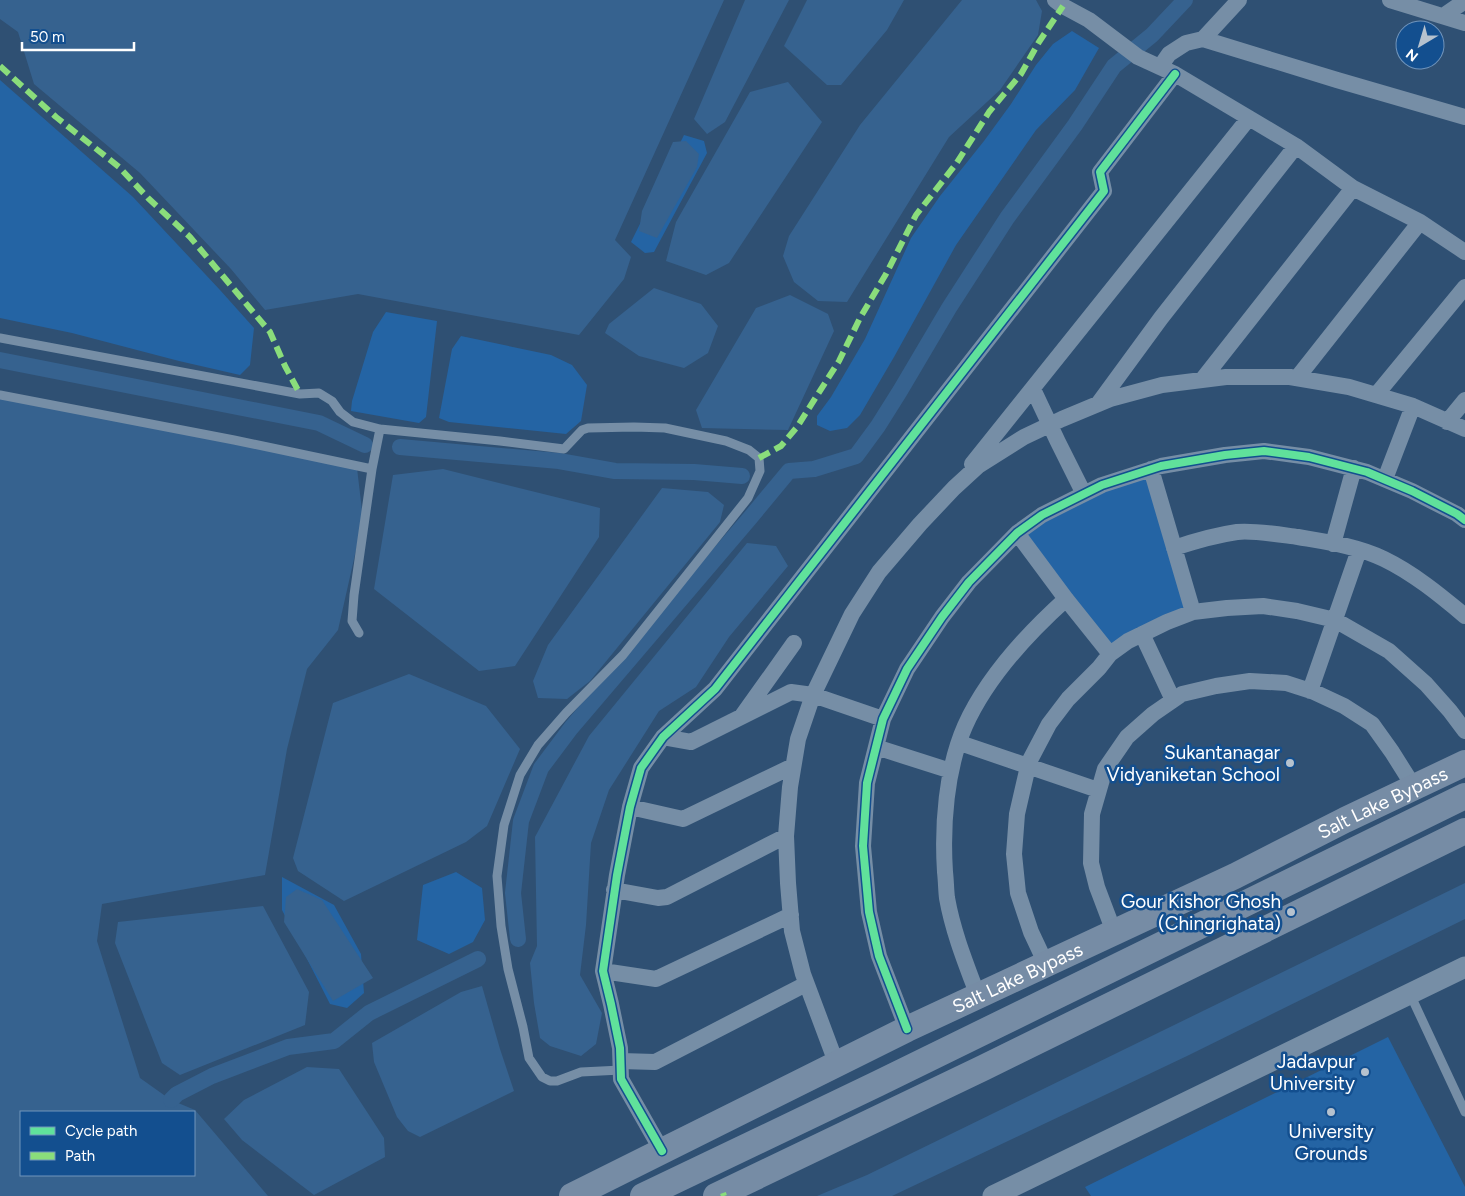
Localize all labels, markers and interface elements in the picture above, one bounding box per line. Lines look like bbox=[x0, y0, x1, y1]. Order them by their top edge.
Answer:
scale bar bbox=[22, 20, 135, 52]
north arrow bbox=[1395, 20, 1445, 70]
text: 50 m bbox=[30, 28, 65, 46]
text: N bbox=[1403, 45, 1422, 65]
place label: Sukantanagar Vidyaniketan School bbox=[1107, 741, 1281, 786]
marker: Sukantanagar Vidyaniketan School bbox=[1284, 757, 1296, 769]
street label: Salt Lake Bypass bbox=[1314, 762, 1451, 844]
place label: Gour Kishor Ghosh (Chingrighata) bbox=[1121, 890, 1281, 935]
marker: Gour Kishor Ghosh (Chingrighata) bbox=[1285, 906, 1297, 918]
street label: Salt Lake Bypass bbox=[949, 938, 1087, 1018]
place label: Jadavpur University bbox=[1270, 1050, 1356, 1095]
marker: Jadavpur University bbox=[1359, 1066, 1371, 1078]
marker: University Grounds bbox=[1325, 1106, 1337, 1118]
legend bbox=[20, 1111, 195, 1176]
place label: University Grounds bbox=[1288, 1120, 1374, 1165]
text: Cycle path bbox=[65, 1122, 137, 1140]
text: Path bbox=[65, 1147, 95, 1165]

